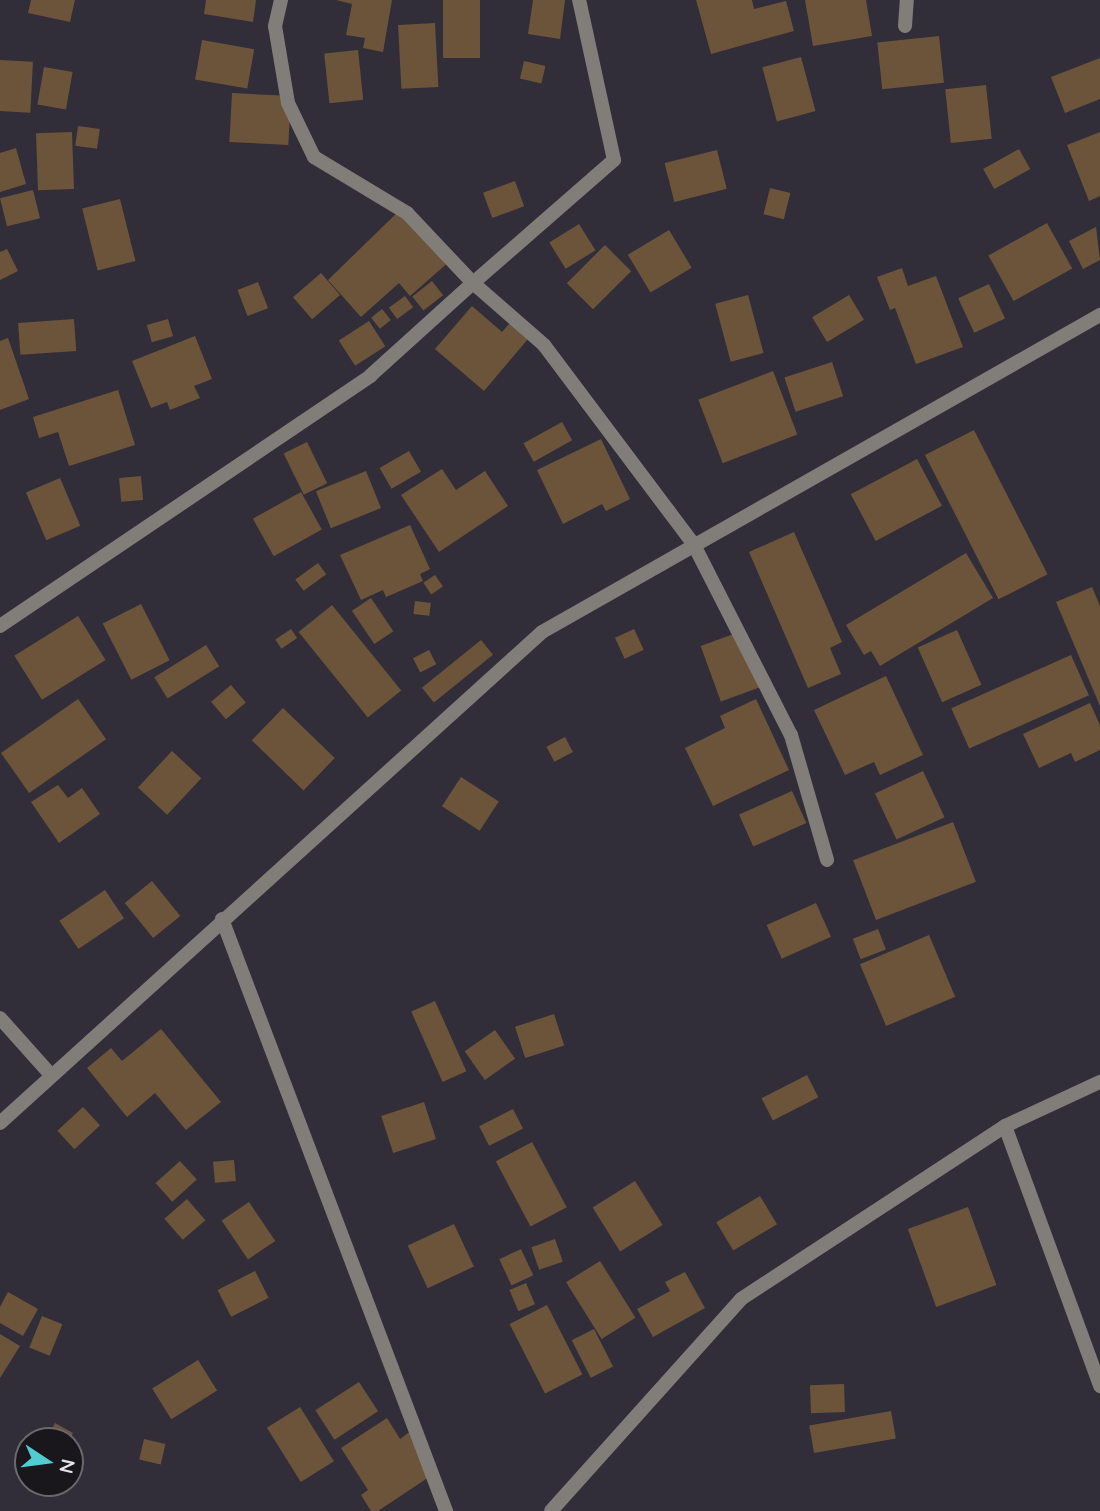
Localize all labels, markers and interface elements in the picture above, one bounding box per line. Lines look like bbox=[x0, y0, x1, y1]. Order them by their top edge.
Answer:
north arrow bbox=[14, 1427, 84, 1497]
text: N bbox=[54, 1457, 81, 1476]

